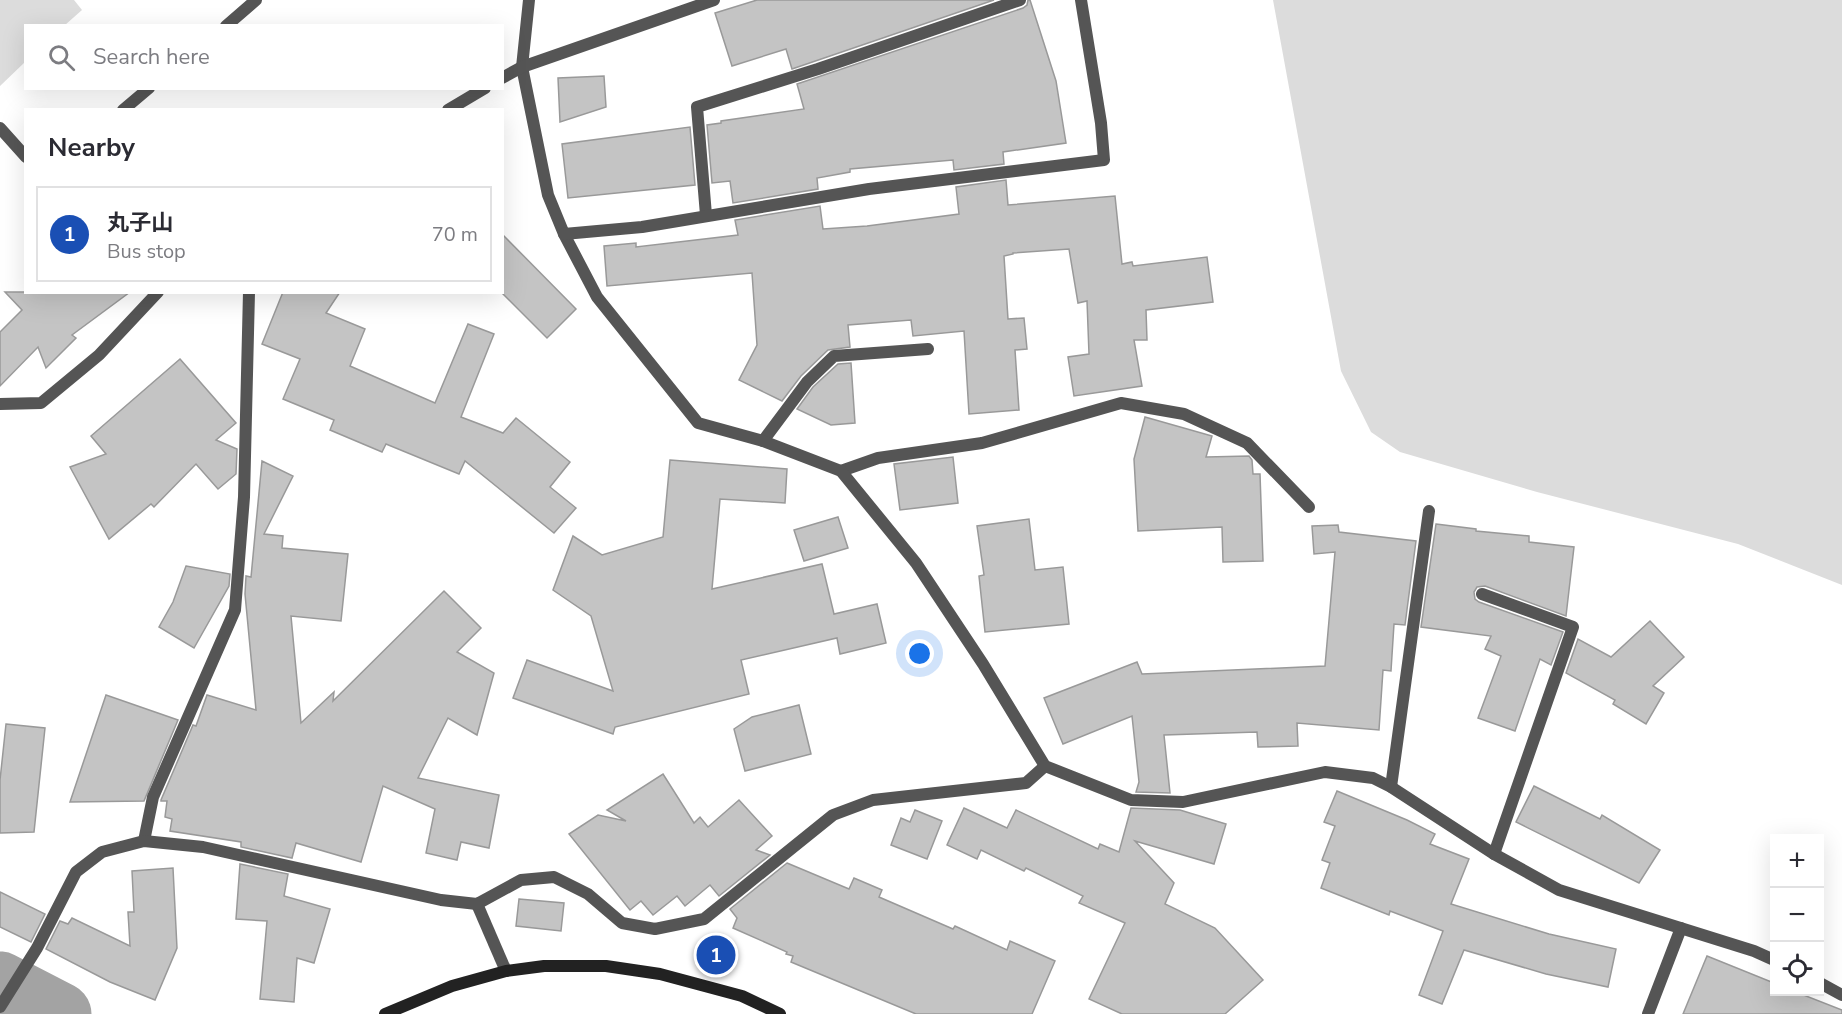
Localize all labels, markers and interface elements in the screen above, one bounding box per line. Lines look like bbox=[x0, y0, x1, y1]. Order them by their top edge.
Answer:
search box bbox=[24, 24, 504, 90]
icon: search bbox=[45, 41, 78, 74]
text: Search here bbox=[93, 42, 210, 72]
text: Nearby bbox=[48, 130, 135, 165]
text: 丸子山 bbox=[107, 208, 173, 238]
text: 1 bbox=[64, 221, 76, 248]
text: 70 m bbox=[432, 221, 478, 248]
text: Bus stop bbox=[107, 238, 186, 265]
your location bbox=[905, 639, 934, 668]
map controls bbox=[1770, 834, 1824, 996]
button: + bbox=[1770, 834, 1824, 888]
button: − bbox=[1770, 888, 1824, 942]
pin: 1 bbox=[696, 932, 736, 978]
button: locate bbox=[1770, 942, 1824, 996]

